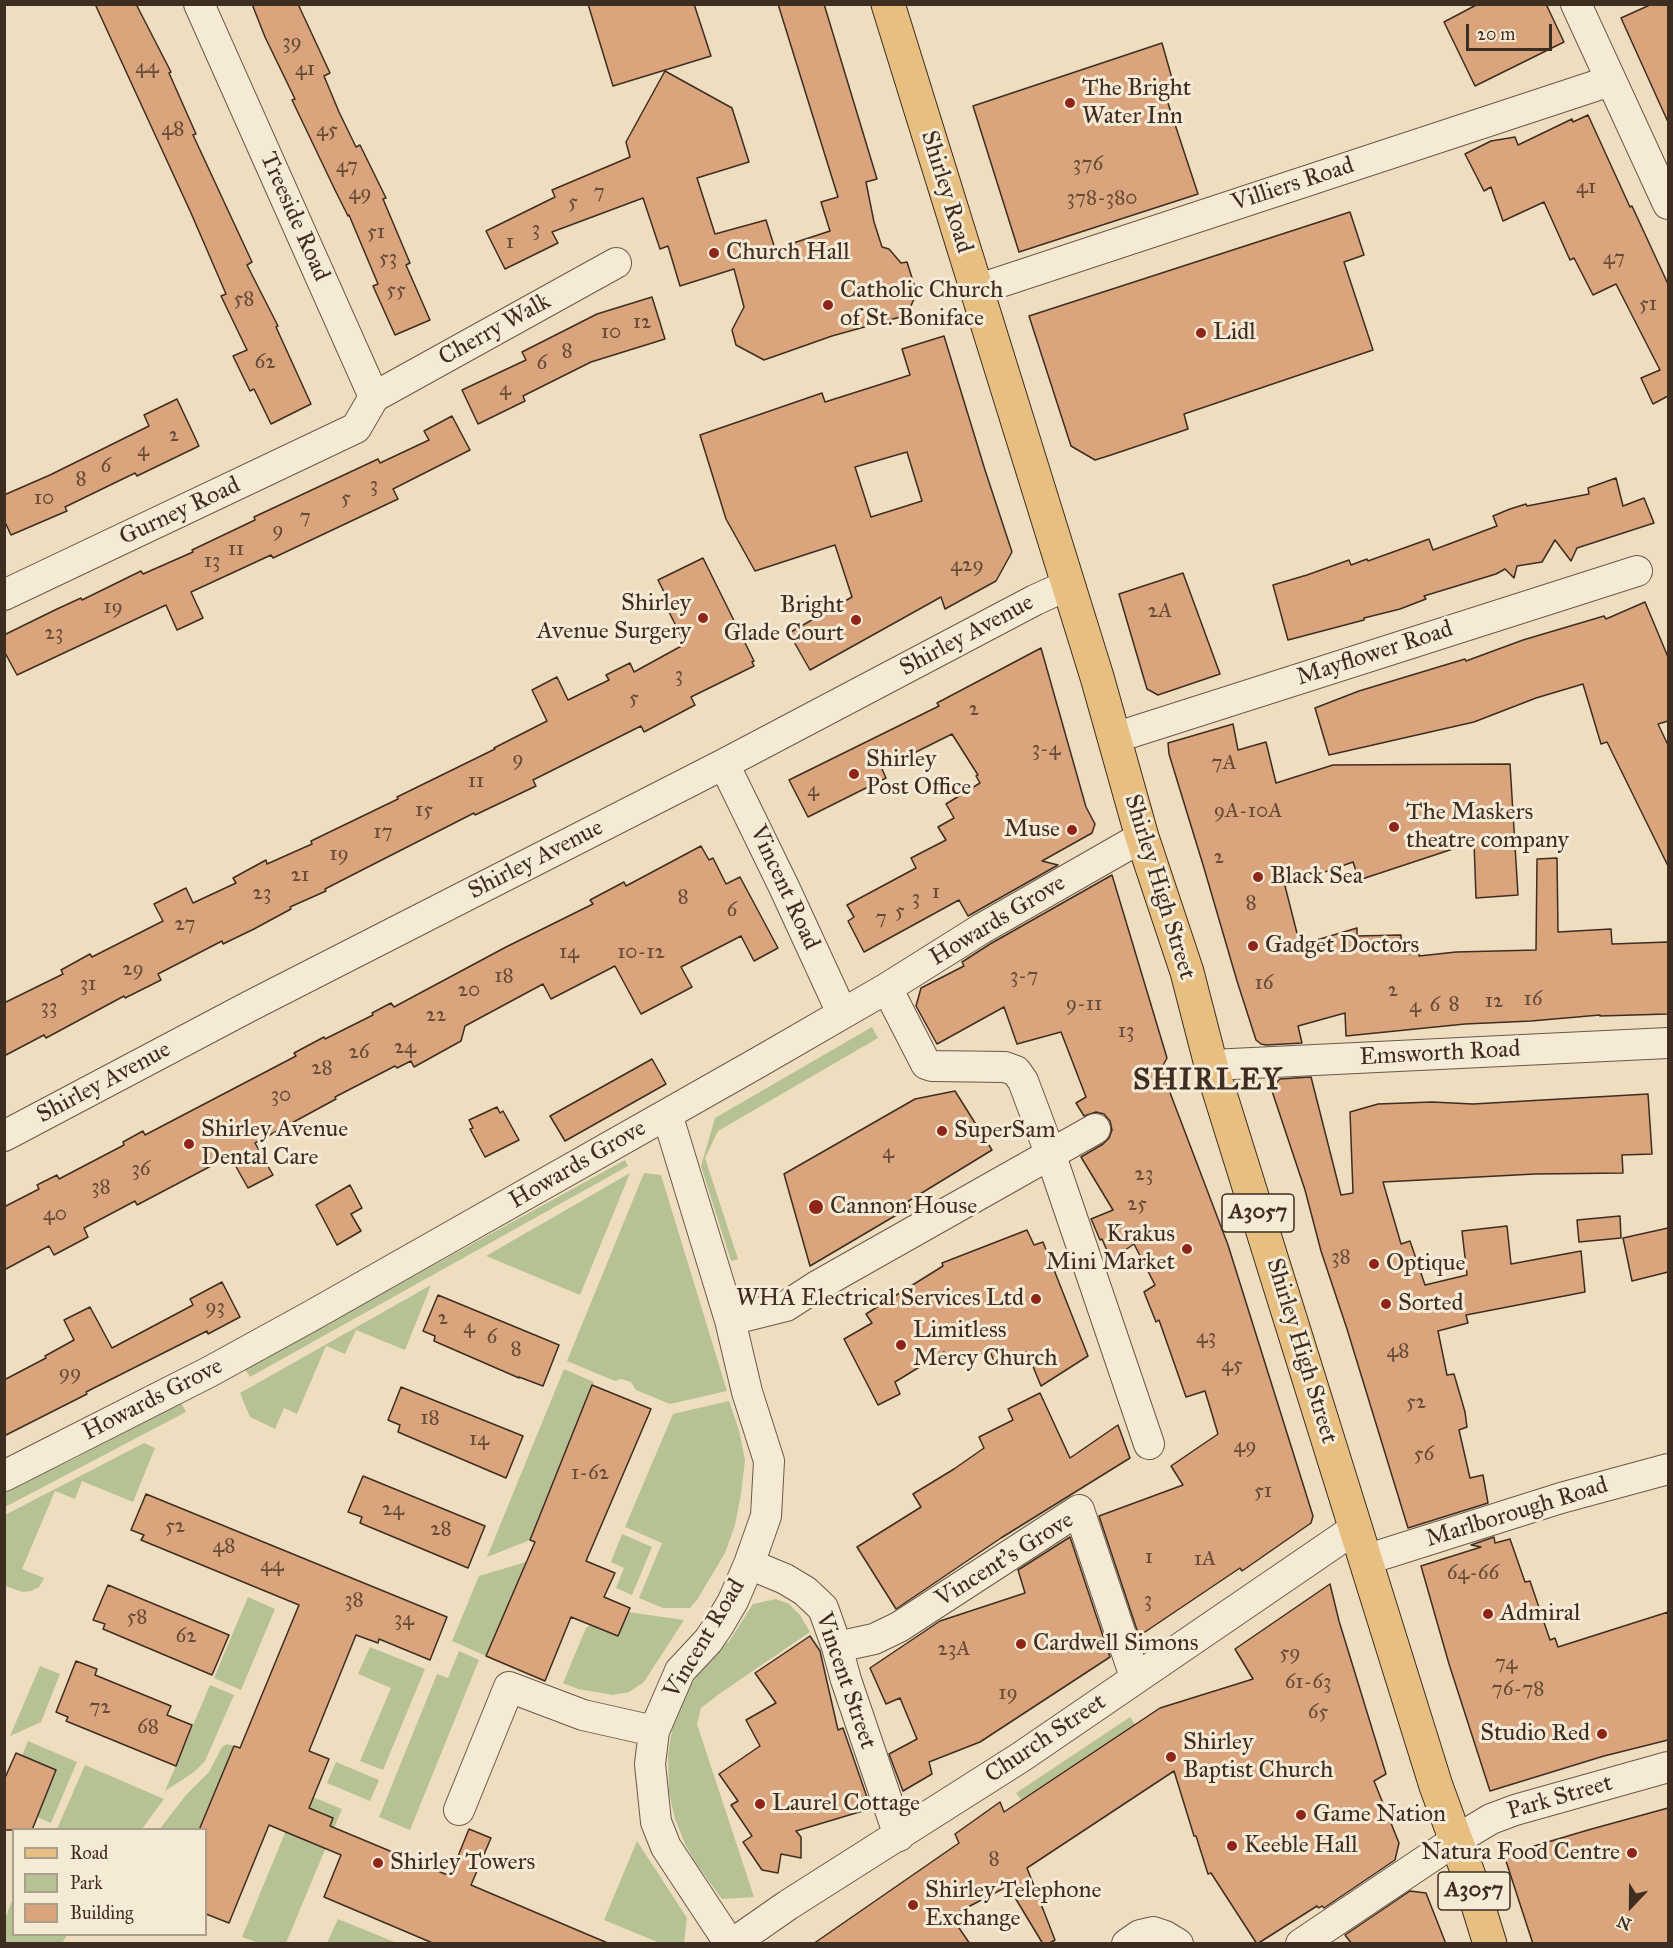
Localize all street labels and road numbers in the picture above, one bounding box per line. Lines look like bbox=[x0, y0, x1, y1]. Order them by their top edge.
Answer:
street label: Shirley Road bbox=[914, 127, 978, 257]
street label: Treeside Road bbox=[253, 148, 335, 286]
street label: Villiers Road bbox=[1228, 152, 1358, 218]
street label: Cherry Walk bbox=[434, 287, 556, 373]
street label: Gurney Road bbox=[115, 472, 245, 552]
street label: Shirley Avenue bbox=[895, 589, 1039, 683]
street label: Mayflower Road bbox=[1293, 615, 1457, 693]
street label: Shirley High Street bbox=[1117, 791, 1201, 983]
street label: Shirley Avenue bbox=[464, 814, 608, 906]
street label: Vincent Road bbox=[743, 821, 825, 955]
street label: Howards Grove bbox=[925, 869, 1071, 973]
street label: Emsworth Road bbox=[1359, 1035, 1521, 1073]
street label: Shirley Avenue bbox=[32, 1036, 176, 1130]
street label: Howards Grove bbox=[505, 1114, 651, 1216]
road number: A3057 bbox=[1222, 1194, 1294, 1232]
street label: Shirley High Street bbox=[1259, 1255, 1343, 1447]
street label: Howards Grove bbox=[78, 1352, 228, 1448]
street label: Marlborough Road bbox=[1422, 1472, 1612, 1554]
street label: Vincent's Grove bbox=[931, 1506, 1079, 1614]
street label: Vincent Road bbox=[658, 1574, 752, 1704]
street label: Vincent Street bbox=[808, 1609, 882, 1753]
street label: Church Street bbox=[980, 1688, 1112, 1790]
street label: Park Street bbox=[1504, 1769, 1616, 1827]
road number: A3057 bbox=[1438, 1872, 1510, 1910]

